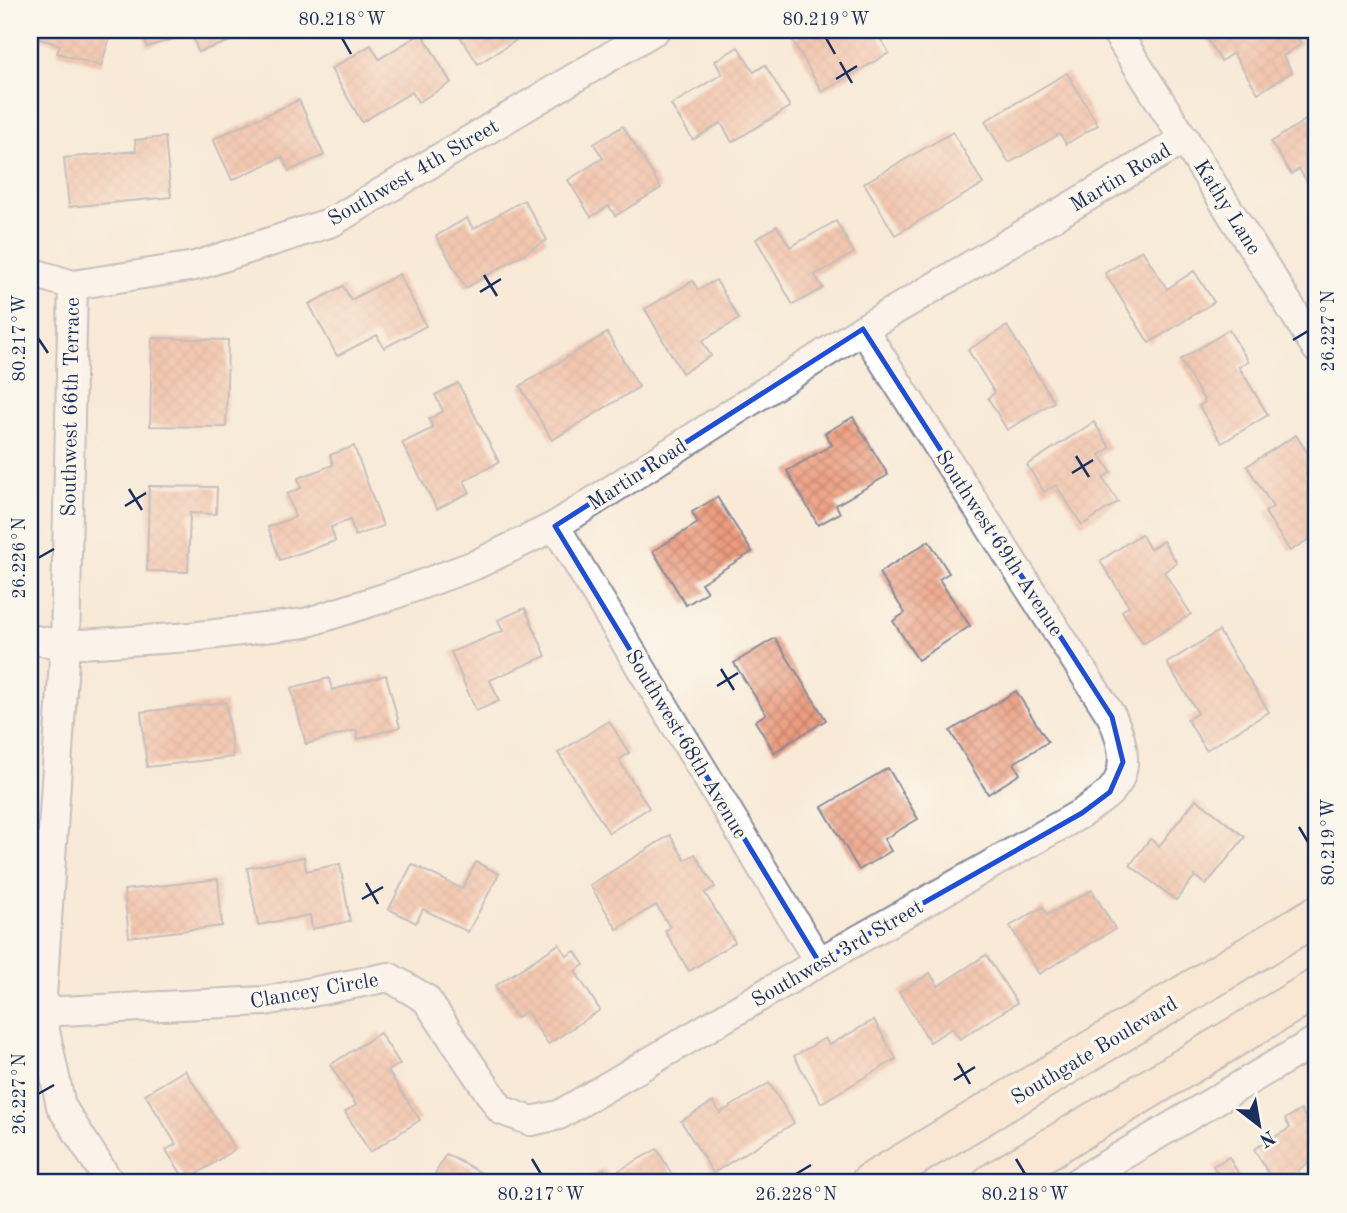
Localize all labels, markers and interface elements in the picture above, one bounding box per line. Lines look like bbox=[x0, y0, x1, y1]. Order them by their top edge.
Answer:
text: 80.218°W bbox=[299, 11, 385, 29]
text: 80.219°W bbox=[783, 11, 869, 29]
street label: Southwest 4th Street bbox=[325, 116, 503, 231]
street label: Martin Road bbox=[1067, 140, 1175, 217]
street label: Kathy Lane bbox=[1189, 157, 1264, 259]
text: 26.227°N bbox=[1320, 290, 1338, 372]
text: 80.217°W bbox=[11, 295, 29, 381]
street label: Southwest 66th Terrace bbox=[59, 297, 84, 517]
street label: Martin Road bbox=[584, 435, 691, 515]
street label: Southwest 69th Avenue bbox=[931, 447, 1066, 640]
text: 26.226°N bbox=[11, 517, 29, 599]
street label: Southwest 68th Avenue bbox=[621, 647, 750, 843]
text: 80.219°W bbox=[1320, 799, 1338, 885]
street label: Southwest 3rd Street bbox=[748, 897, 927, 1012]
street label: Clancey Circle bbox=[248, 970, 380, 1013]
street label: Southgate Boulevard bbox=[1008, 993, 1182, 1109]
text: 26.227°N bbox=[11, 1053, 29, 1135]
north arrow bbox=[1224, 1090, 1294, 1160]
text: N bbox=[1255, 1126, 1278, 1150]
text: 80.217°W bbox=[498, 1186, 584, 1204]
text: 26.228°N bbox=[755, 1186, 837, 1204]
text: 80.218°W bbox=[982, 1186, 1068, 1204]

